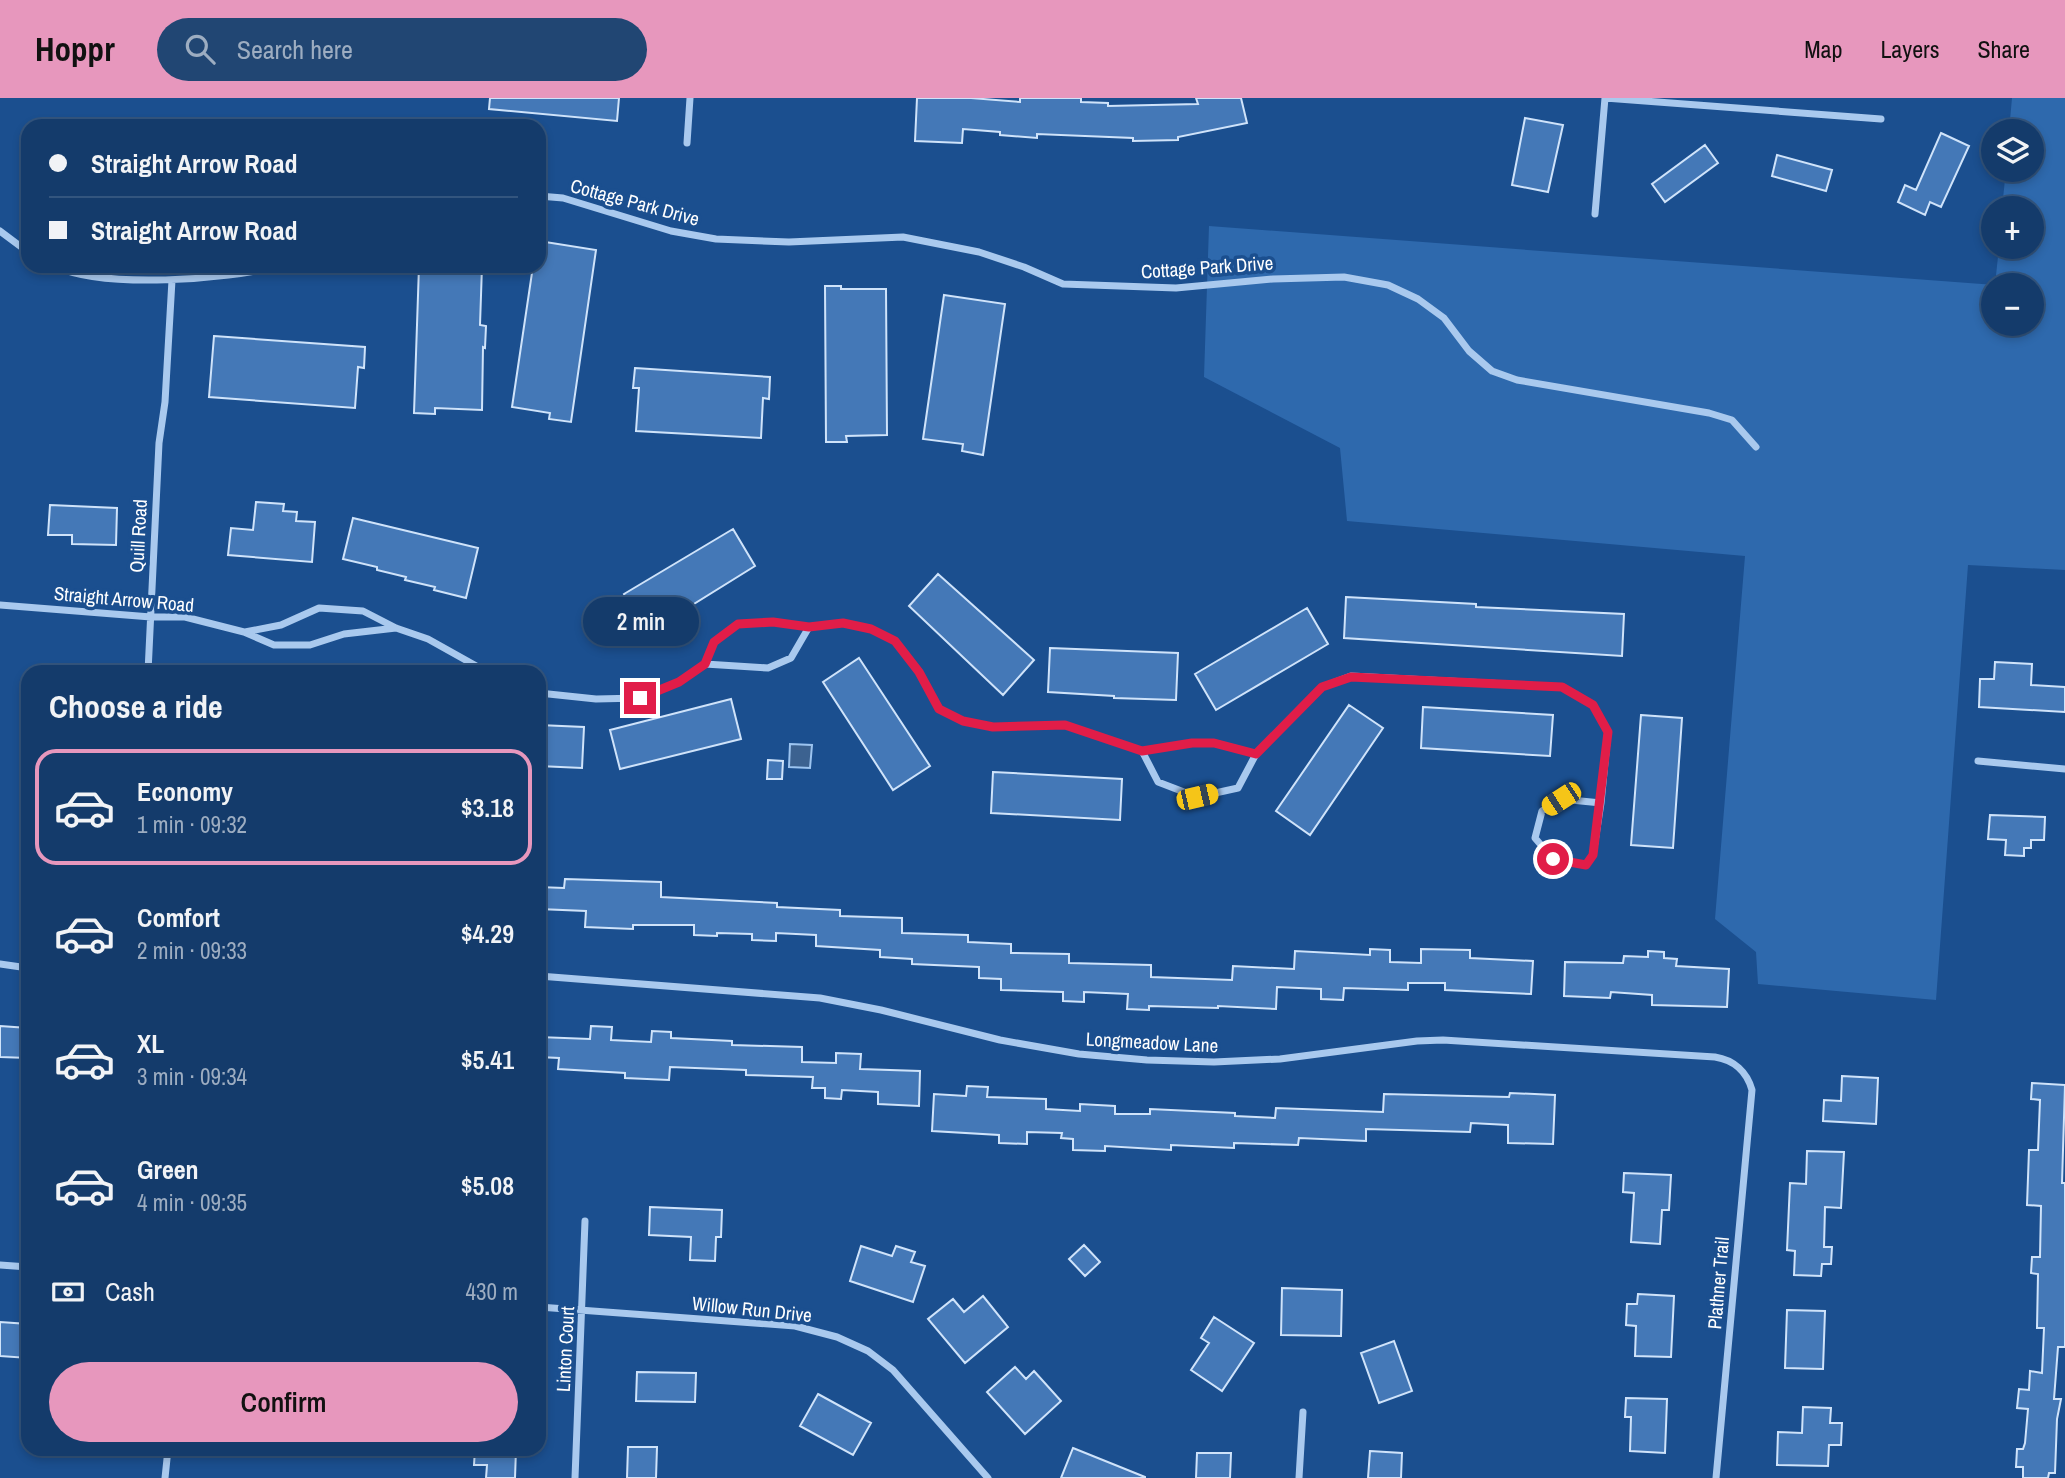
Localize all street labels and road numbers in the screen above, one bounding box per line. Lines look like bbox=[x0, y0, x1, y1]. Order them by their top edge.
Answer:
street label: Cottage Park Drive bbox=[568, 172, 702, 232]
street label: Cottage Park Drive bbox=[1140, 249, 1274, 285]
street label: Quill Road bbox=[123, 499, 153, 573]
street label: Straight Arrow Road bbox=[53, 580, 195, 618]
street label: Longmeadow Lane bbox=[1085, 1026, 1219, 1058]
street label: Plathner Trail bbox=[1701, 1236, 1735, 1330]
street label: Willow Run Drive bbox=[691, 1290, 813, 1328]
street label: Linton Court bbox=[550, 1305, 580, 1392]

